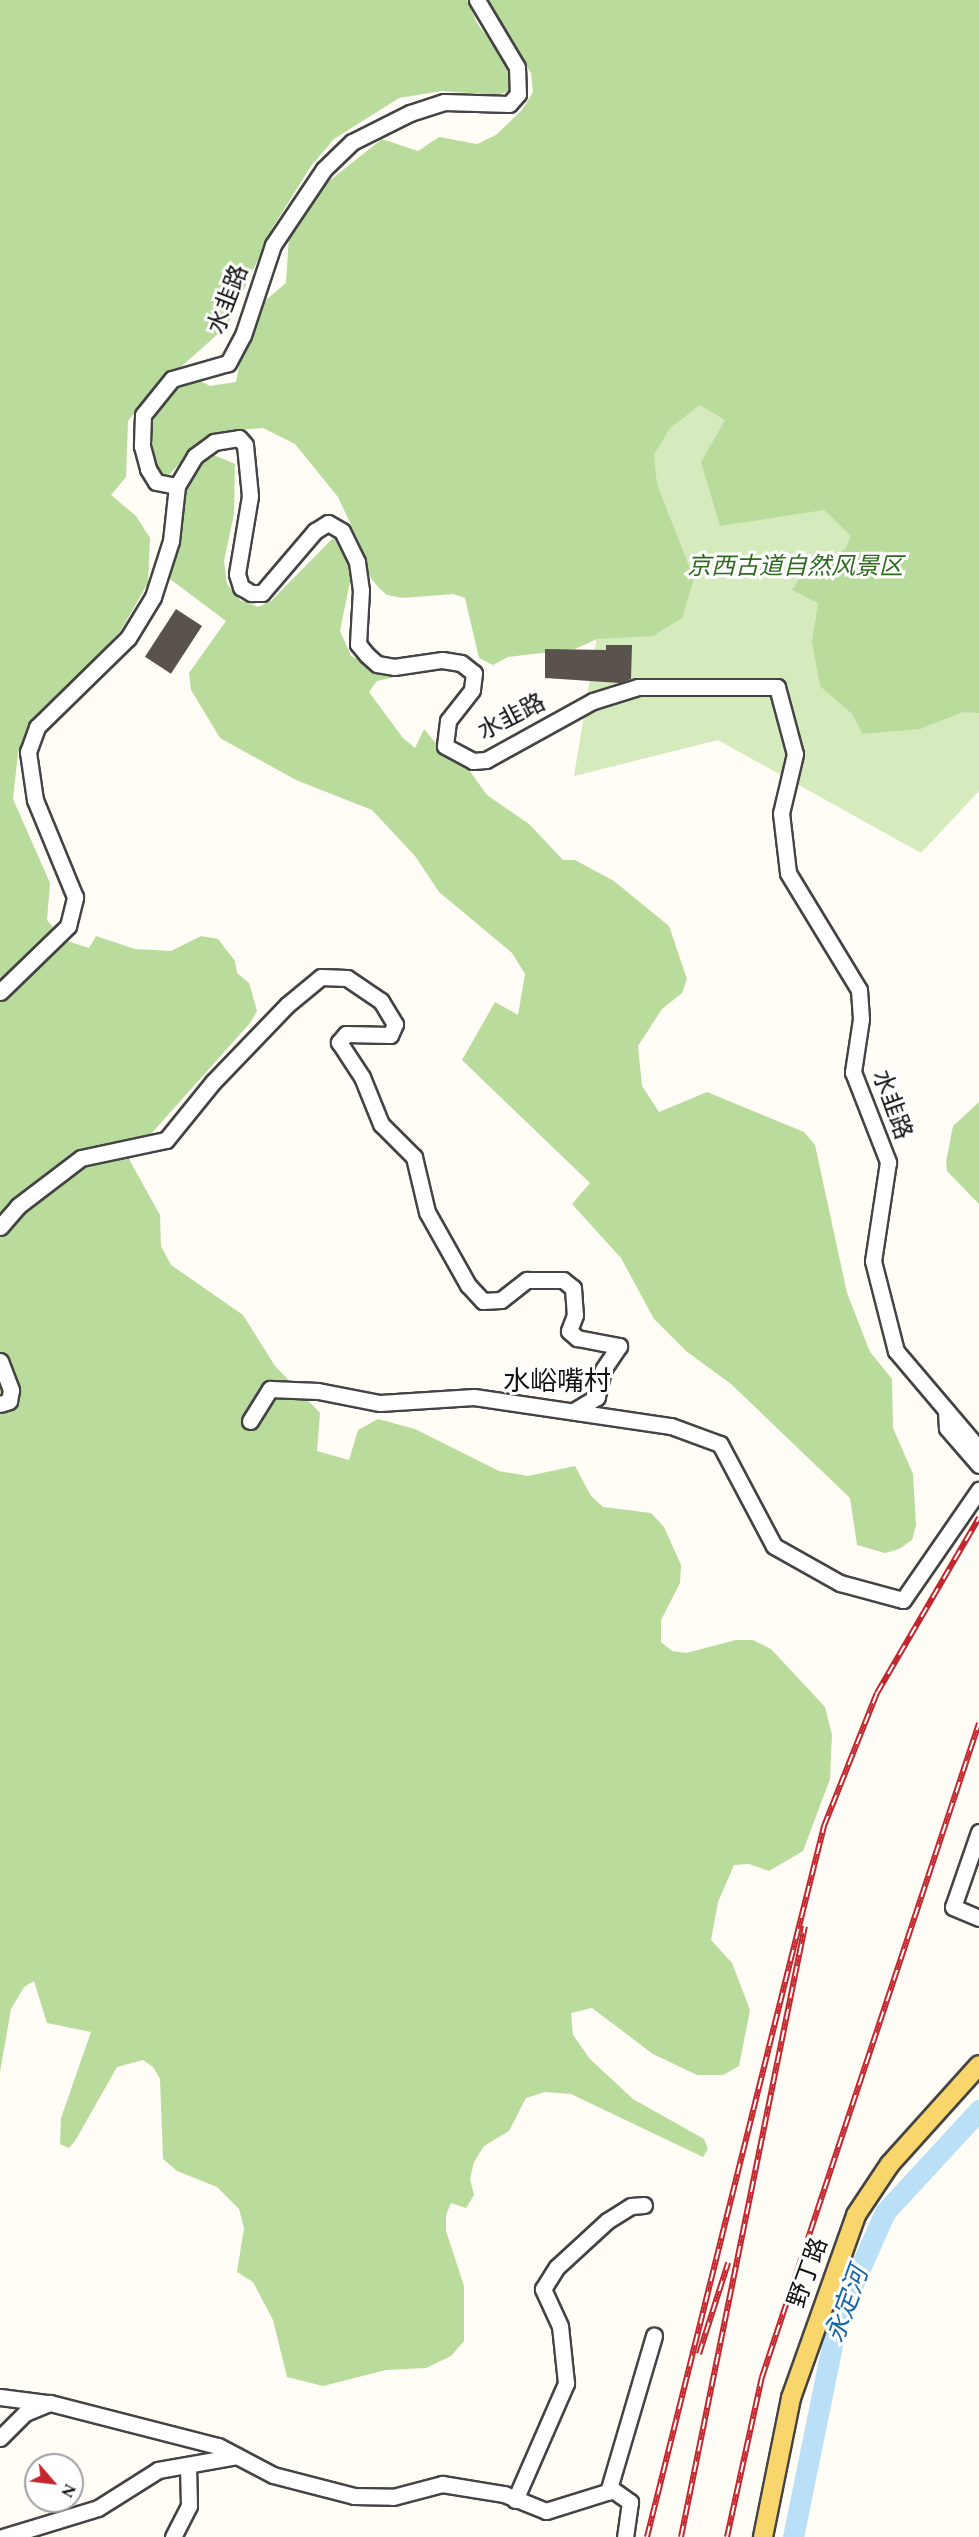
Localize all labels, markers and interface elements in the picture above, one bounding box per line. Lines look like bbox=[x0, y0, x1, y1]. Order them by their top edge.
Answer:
street label: 水韭路 bbox=[203, 261, 255, 339]
park label: 京西古道自然风景区 bbox=[687, 554, 903, 582]
street label: 水韭路 bbox=[473, 689, 551, 747]
street label: 水韭路 bbox=[865, 1066, 917, 1144]
district label: 水峪嘴村 bbox=[503, 1367, 611, 1399]
street label: 野丁路 bbox=[783, 2234, 835, 2312]
water label: 永定河 bbox=[820, 2263, 876, 2347]
north arrow bbox=[24, 2453, 84, 2513]
text: N bbox=[54, 2479, 82, 2502]

